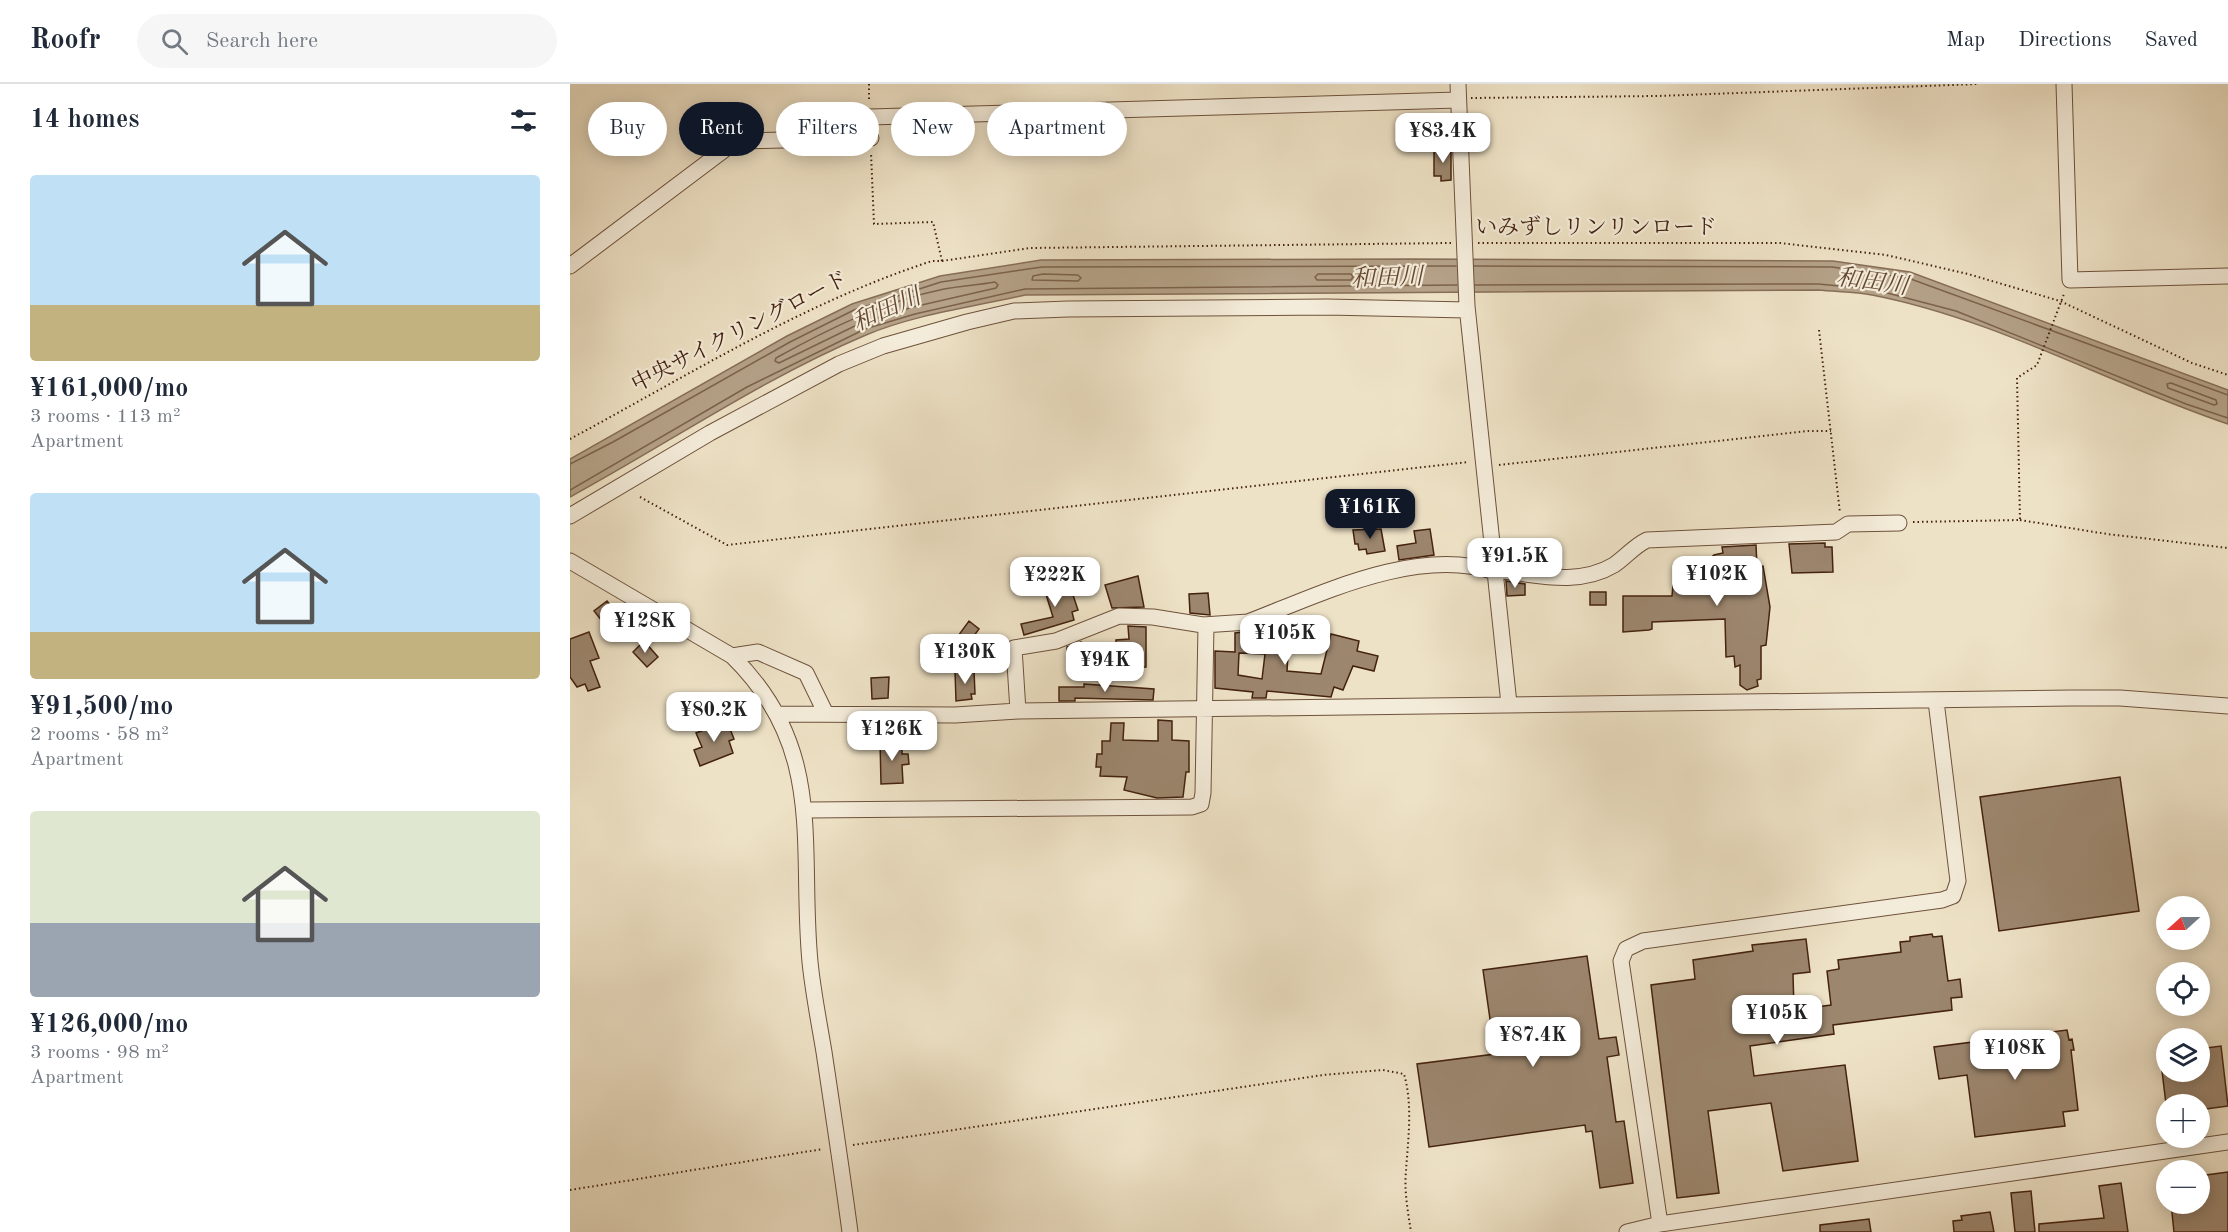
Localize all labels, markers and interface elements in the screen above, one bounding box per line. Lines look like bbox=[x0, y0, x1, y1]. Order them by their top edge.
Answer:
search box bbox=[137, 14, 557, 68]
icon: search bbox=[158, 25, 191, 58]
text: Roofr bbox=[30, 27, 101, 55]
text: Search here bbox=[206, 30, 318, 52]
text: Map bbox=[1946, 30, 1985, 51]
text: Directions bbox=[2018, 30, 2112, 51]
text: Saved bbox=[2145, 30, 2198, 51]
chip: Buy bbox=[588, 102, 667, 156]
chip: Rent bbox=[679, 102, 764, 156]
chip: Filters bbox=[776, 102, 879, 156]
chip: New bbox=[891, 102, 975, 156]
chip: Apartment bbox=[987, 102, 1127, 156]
icon: filters bbox=[507, 104, 540, 137]
text: 14 homes bbox=[30, 107, 139, 133]
pin: ¥83.4K bbox=[1394, 113, 1492, 164]
text: ¥83.4K bbox=[1409, 122, 1477, 142]
icon: home bbox=[231, 214, 339, 322]
street label: いみずしリンリンロード bbox=[1475, 215, 1717, 239]
water label: 和田川 bbox=[1350, 263, 1426, 292]
water label: 和田川 bbox=[1835, 263, 1913, 300]
street label: 中央サイクリングロード bbox=[627, 266, 852, 396]
water label: 和田川 bbox=[848, 281, 928, 337]
text: ¥161,000/mo bbox=[30, 376, 188, 402]
text: 3 rooms · 113 m² bbox=[30, 407, 180, 427]
text: Apartment bbox=[30, 432, 124, 452]
pin: ¥161K bbox=[1328, 489, 1412, 540]
text: ¥161K bbox=[1339, 498, 1401, 518]
icon: home bbox=[231, 532, 339, 640]
pin: ¥91.5K bbox=[1466, 538, 1564, 589]
text: ¥91.5K bbox=[1481, 547, 1549, 567]
pin: ¥102K bbox=[1675, 556, 1759, 607]
pin: ¥222K bbox=[1013, 557, 1097, 608]
text: ¥102K bbox=[1686, 565, 1748, 585]
text: ¥222K bbox=[1024, 566, 1086, 586]
pin: ¥128K bbox=[603, 603, 687, 654]
text: ¥128K bbox=[614, 612, 676, 632]
pin: ¥105K bbox=[1243, 615, 1327, 666]
text: ¥105K bbox=[1254, 624, 1316, 644]
pin: ¥130K bbox=[923, 634, 1007, 685]
pin: ¥94K bbox=[1069, 642, 1141, 693]
text: ¥130K bbox=[934, 643, 996, 663]
text: ¥94K bbox=[1080, 651, 1130, 671]
pin: ¥80.2K bbox=[665, 692, 763, 743]
text: ¥91,500/mo bbox=[30, 694, 173, 720]
text: ¥80.2K bbox=[680, 701, 748, 721]
pin: ¥126K bbox=[850, 711, 934, 762]
text: ¥126K bbox=[861, 720, 923, 740]
text: 2 rooms · 58 m² bbox=[30, 725, 169, 745]
text: Apartment bbox=[30, 750, 124, 770]
icon: home bbox=[231, 850, 339, 958]
north arrow bbox=[2156, 896, 2210, 950]
map controls bbox=[2156, 896, 2210, 1214]
button: locate bbox=[2156, 962, 2210, 1016]
pin: ¥105K bbox=[1735, 995, 1819, 1046]
text: ¥105K bbox=[1746, 1004, 1808, 1024]
text: ¥126,000/mo bbox=[30, 1012, 188, 1038]
pin: ¥87.4K bbox=[1484, 1017, 1582, 1068]
text: ¥87.4K bbox=[1499, 1026, 1567, 1046]
button: layers bbox=[2156, 1028, 2210, 1082]
pin: ¥108K bbox=[1973, 1030, 2057, 1081]
text: ¥108K bbox=[1984, 1039, 2046, 1059]
text: 3 rooms · 98 m² bbox=[30, 1043, 169, 1063]
text: Apartment bbox=[30, 1068, 124, 1088]
button: + bbox=[2156, 1094, 2210, 1148]
button: − bbox=[2156, 1160, 2210, 1214]

